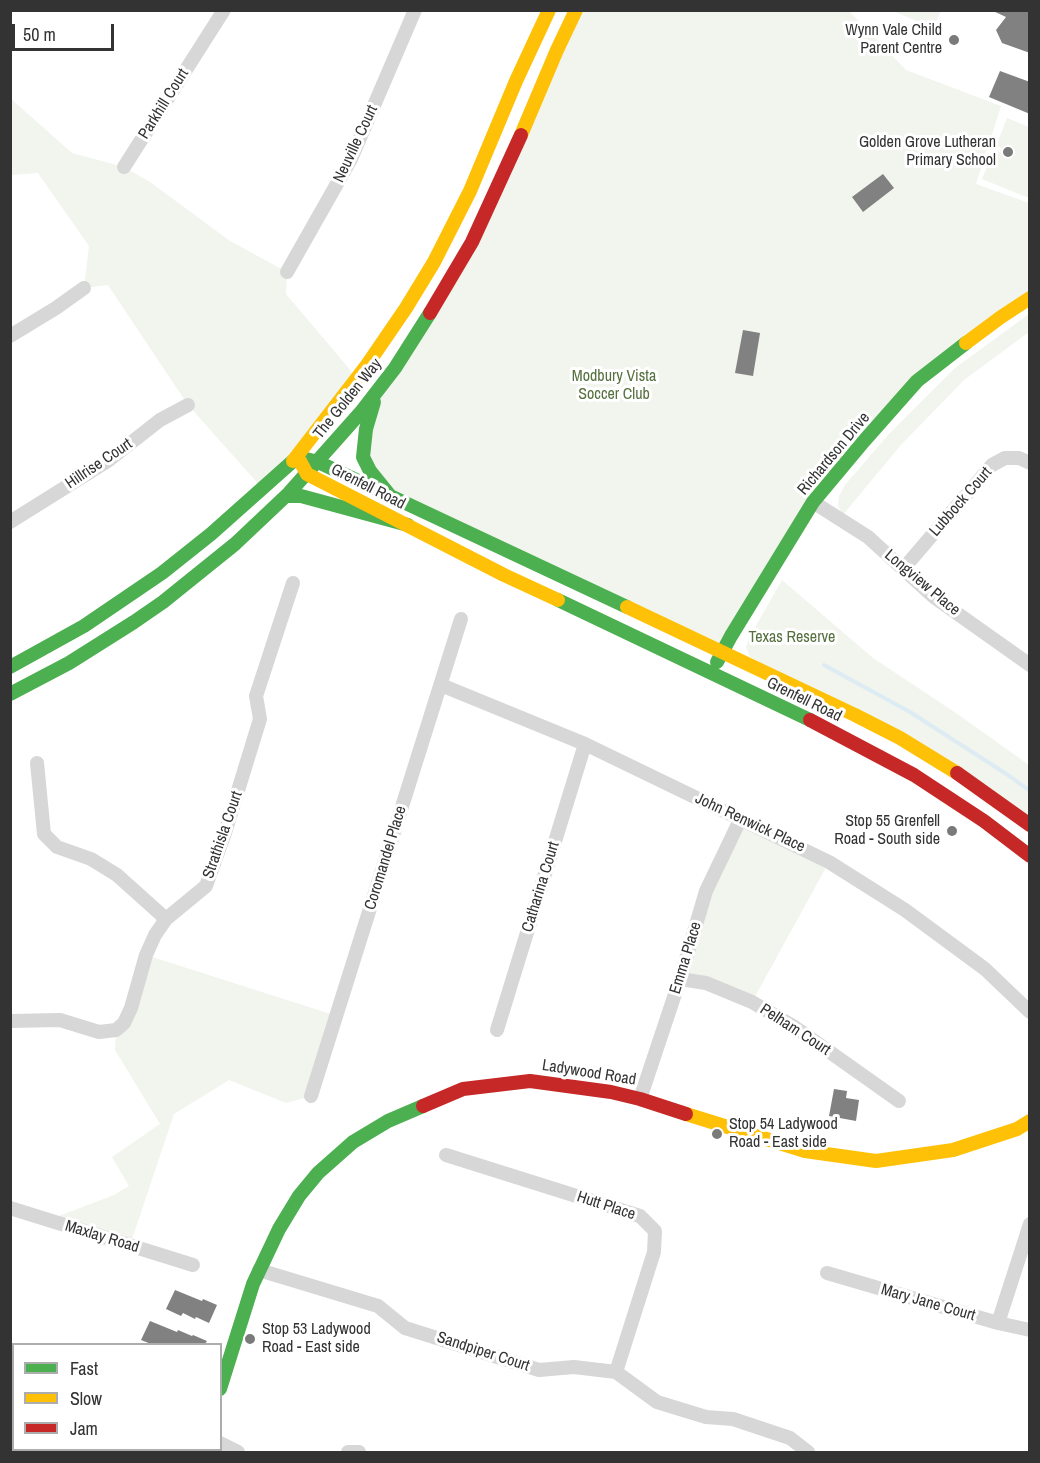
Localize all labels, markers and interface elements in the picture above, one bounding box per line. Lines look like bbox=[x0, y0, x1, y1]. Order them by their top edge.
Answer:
scale bar bbox=[15, 12, 117, 50]
place label: Wynn Vale Child Parent Centre bbox=[845, 21, 942, 59]
text: 50 m bbox=[23, 22, 56, 47]
marker: Wynn Vale Child Parent Centre bbox=[947, 33, 961, 47]
street label: Parkhill Court bbox=[135, 65, 193, 143]
street label: Neuville Court bbox=[330, 102, 382, 186]
place label: Golden Grove Lutheran Primary School bbox=[859, 133, 996, 171]
marker: Golden Grove Lutheran Primary School bbox=[1001, 145, 1015, 159]
street label: The Golden Way bbox=[310, 355, 386, 443]
park label: Modbury Vista Soccer Club bbox=[572, 367, 656, 405]
street label: Richardson Drive bbox=[794, 409, 874, 499]
street label: Hillrise Court bbox=[62, 435, 136, 493]
street label: Grenfell Road bbox=[328, 460, 408, 514]
street label: Lubbock Court bbox=[926, 464, 996, 540]
street label: Longview Place bbox=[880, 546, 964, 620]
park label: Texas Reserve bbox=[749, 628, 835, 648]
street label: Grenfell Road bbox=[763, 674, 845, 726]
street label: Strathisla Court bbox=[199, 789, 247, 881]
street label: John Renwick Place bbox=[692, 789, 808, 857]
street label: Coromandel Place bbox=[361, 804, 411, 912]
place label: Stop 55 Grenfell Road - South side bbox=[834, 812, 940, 850]
marker: Stop 55 Grenfell Road - South side bbox=[945, 824, 959, 838]
street label: Catharina Court bbox=[518, 840, 564, 934]
street label: Emma Place bbox=[666, 920, 706, 996]
street label: Pelham Court bbox=[756, 1000, 834, 1060]
street label: Ladywood Road bbox=[541, 1056, 637, 1090]
place label: Stop 54 Ladywood Road - East side bbox=[729, 1115, 838, 1153]
marker: Stop 54 Ladywood Road - East side bbox=[710, 1127, 724, 1141]
street label: Hutt Place bbox=[574, 1188, 638, 1224]
street label: Maxlay Road bbox=[63, 1217, 141, 1257]
street label: Mary Jane Court bbox=[879, 1280, 977, 1326]
place label: Stop 53 Ladywood Road - East side bbox=[262, 1320, 371, 1358]
street label: Sandpiper Court bbox=[434, 1328, 532, 1376]
marker: Stop 53 Ladywood Road - East side bbox=[243, 1332, 257, 1346]
legend bbox=[12, 1343, 222, 1451]
text: Fast bbox=[70, 1356, 98, 1381]
text: Slow bbox=[70, 1386, 102, 1411]
text: Jam bbox=[70, 1416, 98, 1441]

